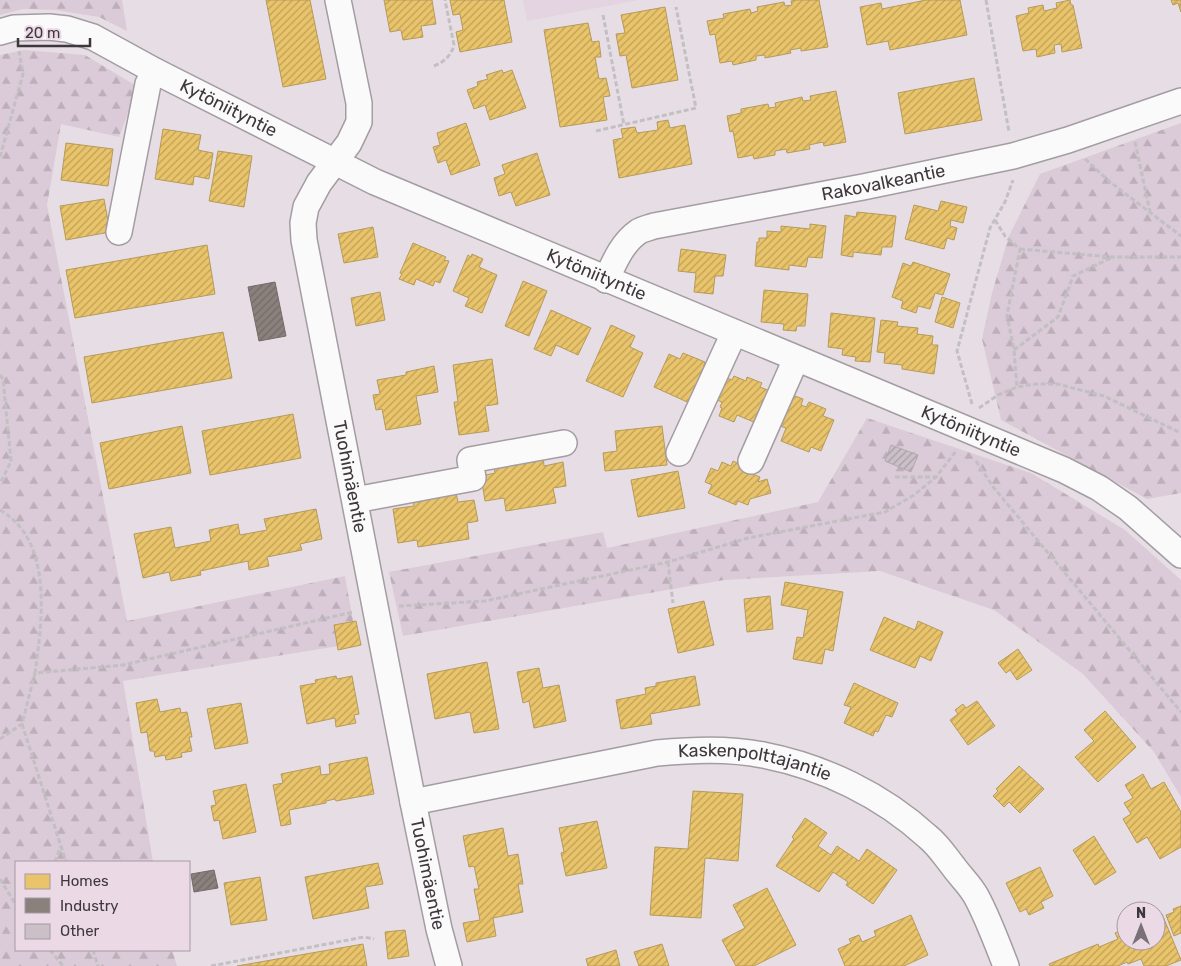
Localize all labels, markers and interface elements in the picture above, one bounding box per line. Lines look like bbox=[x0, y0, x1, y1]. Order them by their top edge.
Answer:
scale bar bbox=[18, 15, 90, 47]
text: 20 m bbox=[25, 24, 60, 42]
street label: Kytöniityntie bbox=[176, 74, 281, 142]
street label: Rakovalkeantie bbox=[820, 159, 947, 206]
street label: Kytöniityntie bbox=[543, 244, 650, 305]
street label: Kytöniityntie bbox=[918, 401, 1024, 462]
street label: Tuohimäentie bbox=[328, 419, 372, 535]
street label: Kaskenpolttajantie bbox=[677, 739, 835, 786]
street label: Tuohimäentie bbox=[406, 816, 450, 932]
legend bbox=[15, 861, 190, 951]
text: Homes bbox=[60, 872, 109, 890]
text: Industry bbox=[60, 897, 119, 915]
north arrow bbox=[1116, 901, 1166, 951]
text: N bbox=[1136, 905, 1146, 922]
text: Other bbox=[60, 922, 100, 940]

